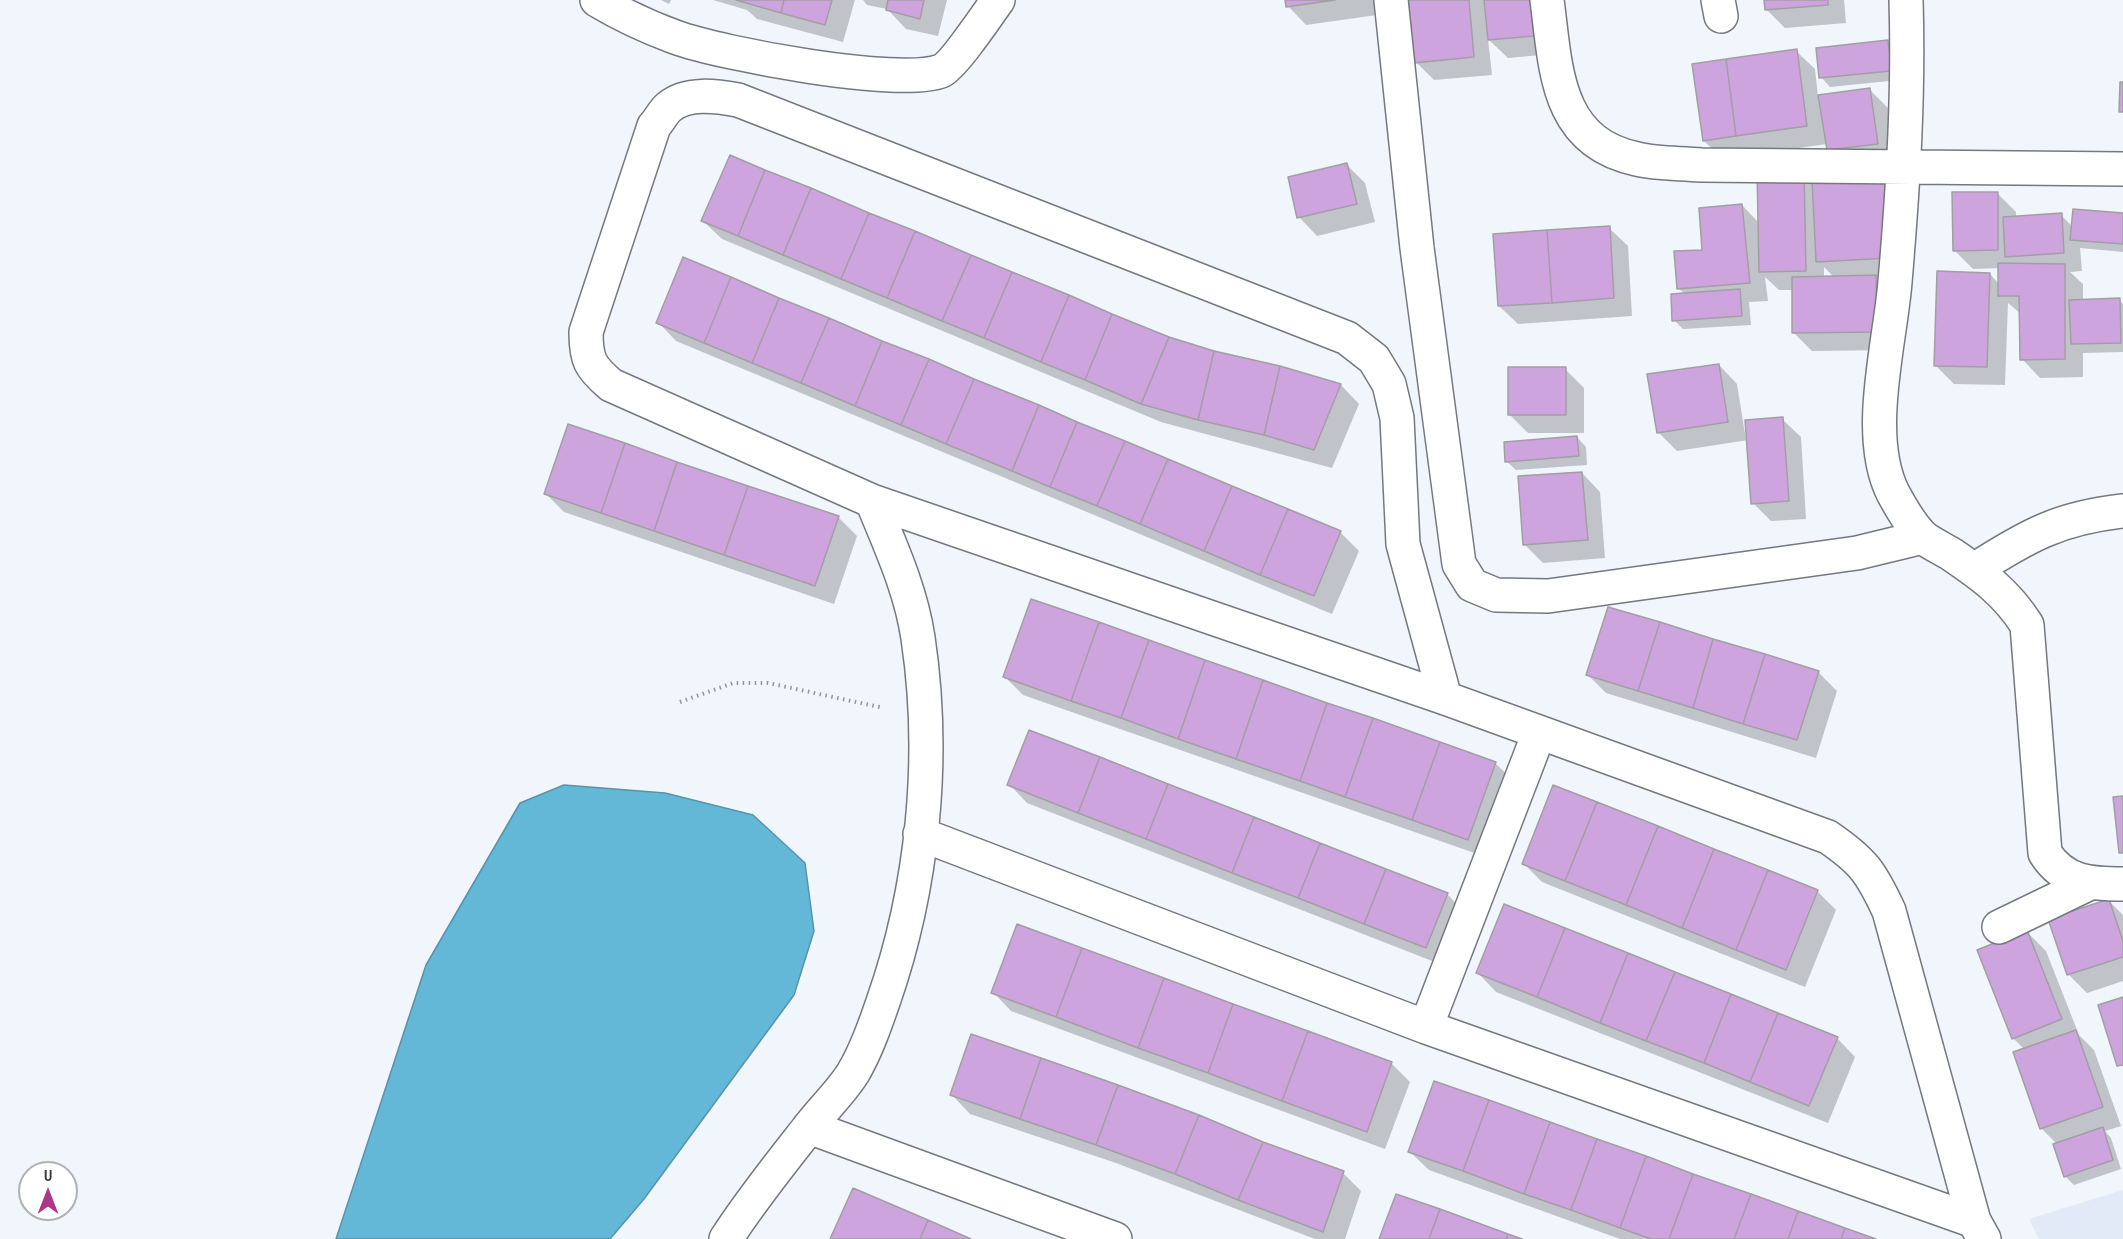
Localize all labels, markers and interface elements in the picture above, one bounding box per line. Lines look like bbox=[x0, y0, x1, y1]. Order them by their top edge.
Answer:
north arrow bbox=[18, 1161, 78, 1221]
text: U bbox=[44, 1165, 52, 1185]

